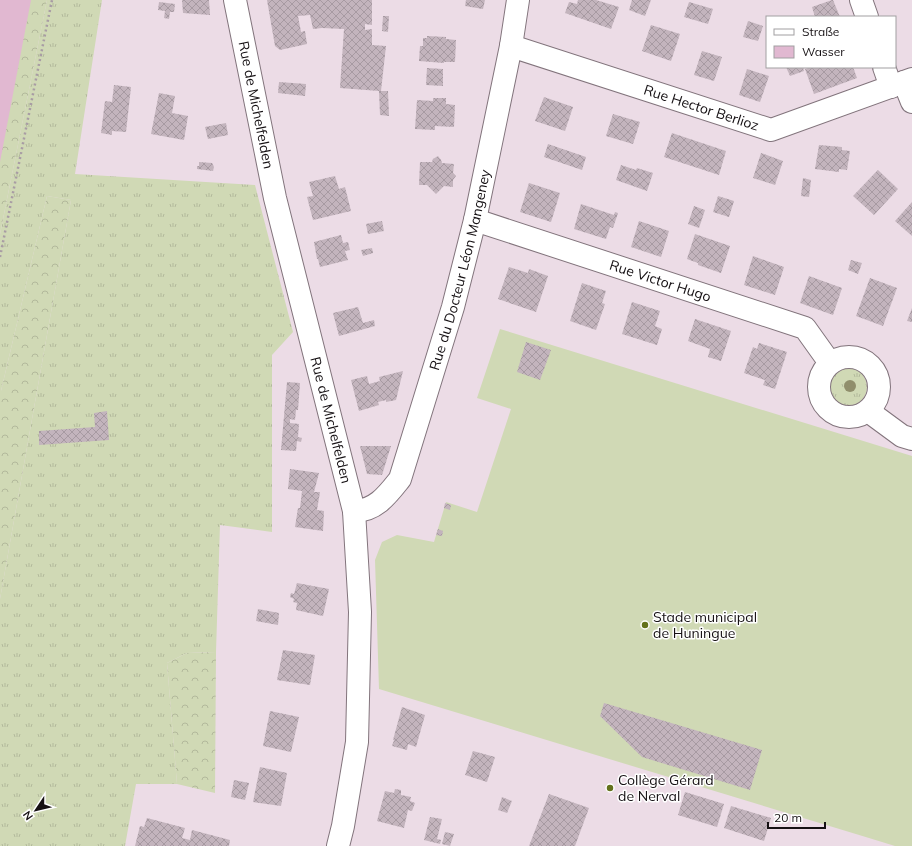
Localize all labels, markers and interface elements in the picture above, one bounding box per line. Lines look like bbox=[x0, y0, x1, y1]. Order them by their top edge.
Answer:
legend bbox=[766, 16, 896, 68]
text: Straße bbox=[802, 24, 839, 39]
street label: Rue de Michelfelden bbox=[234, 39, 278, 170]
text: Wasser bbox=[802, 44, 845, 59]
street label: Rue Hector Berlioz bbox=[641, 80, 761, 135]
street label: Rue du Docteur Léon Mangeney bbox=[425, 167, 494, 372]
street label: Rue Victor Hugo bbox=[607, 256, 713, 306]
street label: Rue de Michelfelden bbox=[306, 355, 356, 485]
place label: Stade municipal de Huningue bbox=[653, 608, 757, 642]
marker: Stade municipal de Huningue bbox=[640, 620, 650, 630]
place label: Collège Gérard de Nerval bbox=[618, 771, 714, 805]
marker: Collège Gérard de Nerval bbox=[605, 783, 615, 793]
north arrow bbox=[16, 790, 56, 830]
scale bar bbox=[768, 804, 825, 830]
text: N bbox=[20, 808, 36, 823]
text: 20 m bbox=[774, 810, 802, 825]

